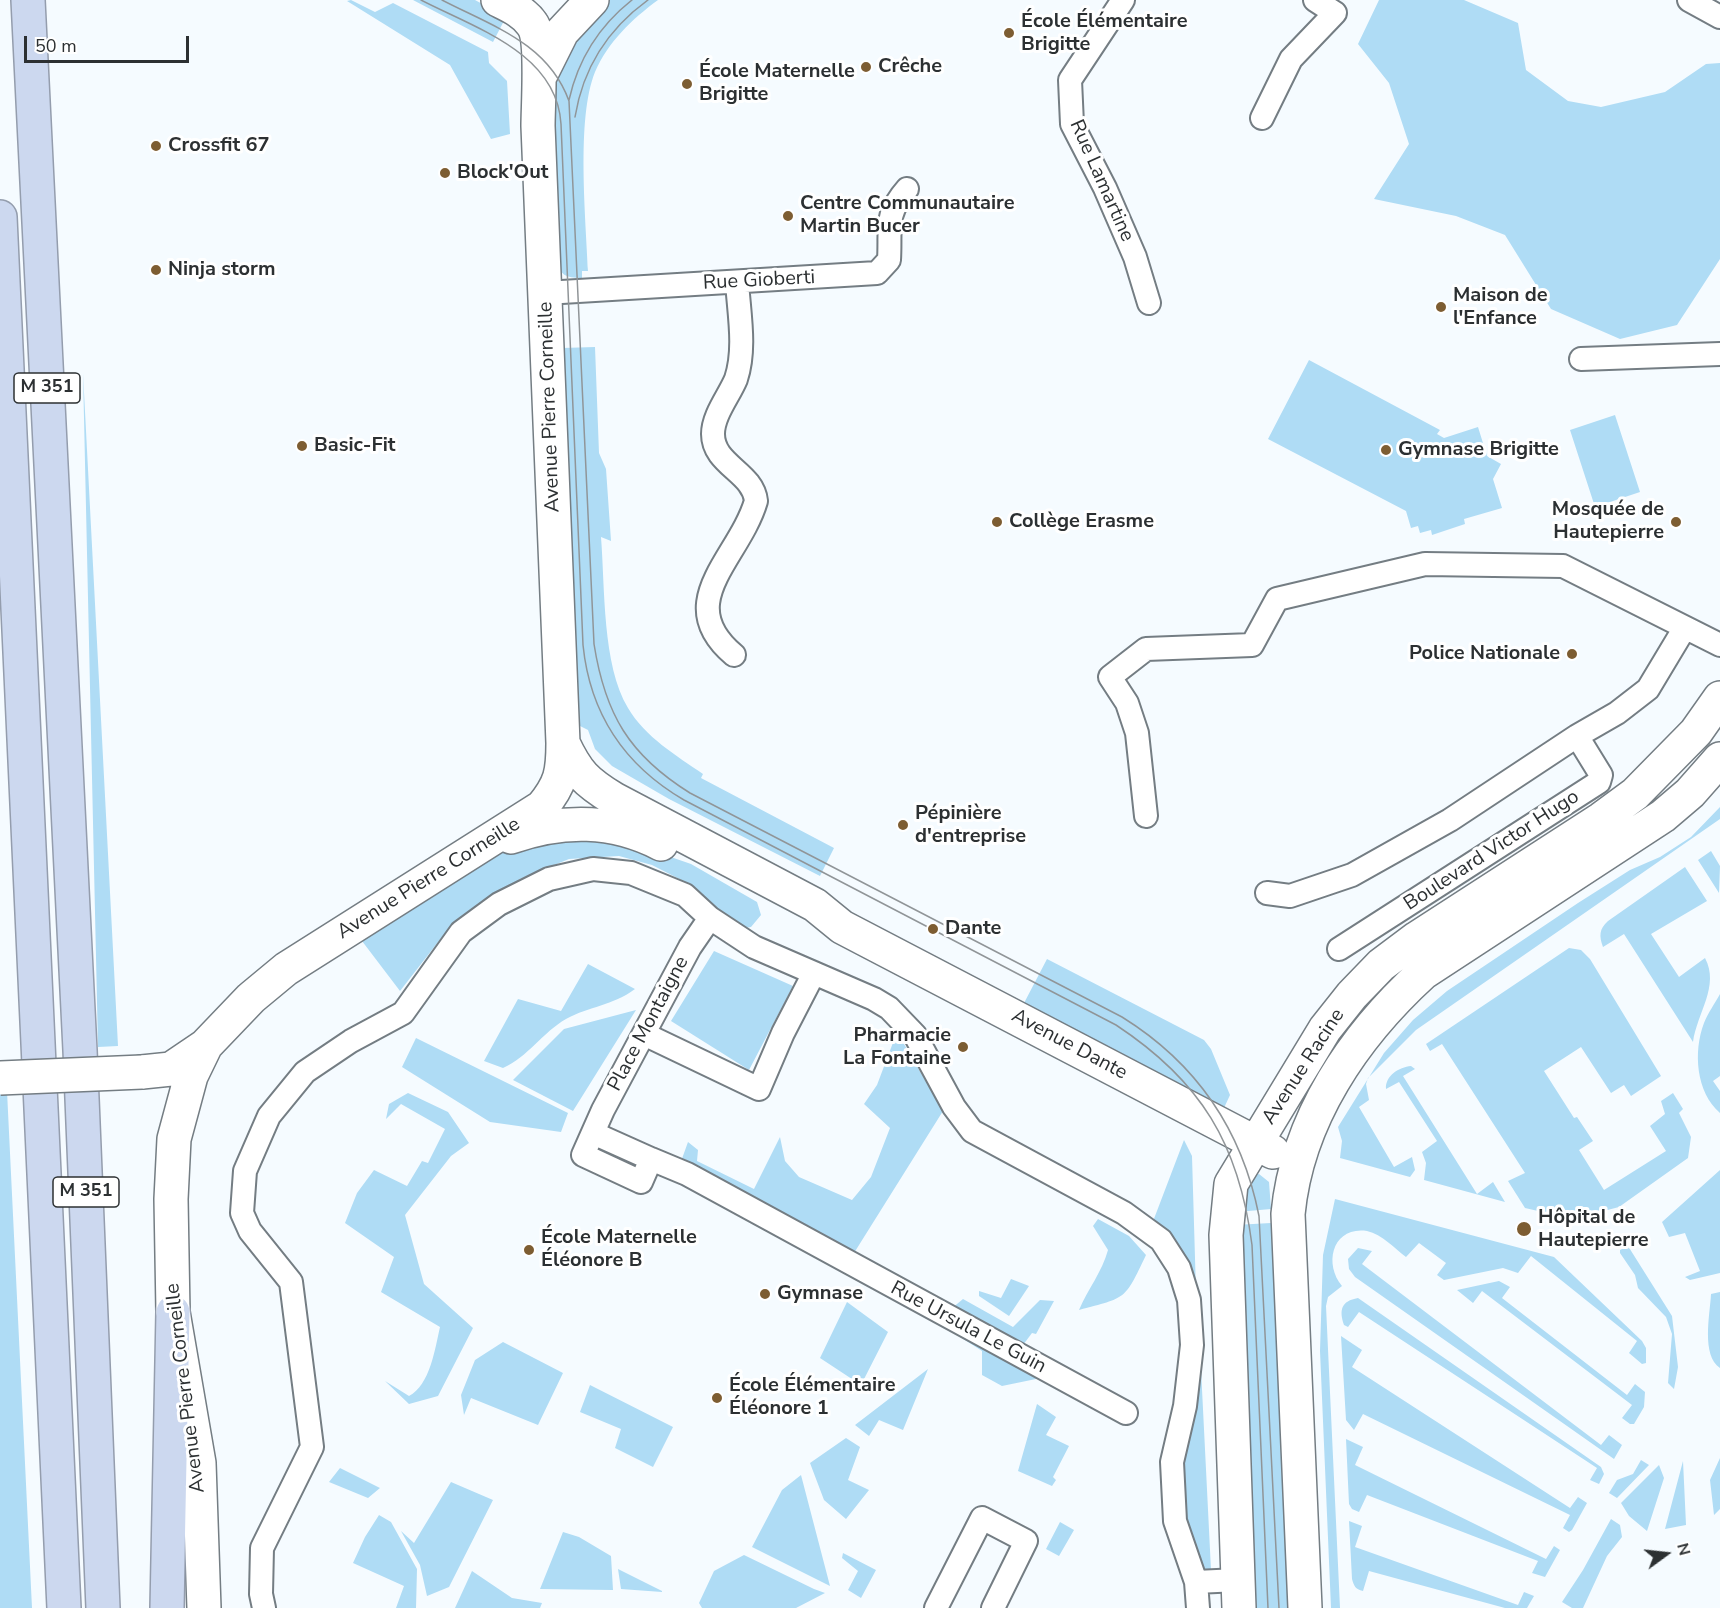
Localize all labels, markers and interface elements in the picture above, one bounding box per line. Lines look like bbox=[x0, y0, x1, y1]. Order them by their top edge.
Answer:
place label: École Élémentaire Brigitte bbox=[1021, 10, 1188, 57]
scale bar bbox=[27, 24, 192, 62]
marker: École Élémentaire Brigitte bbox=[1002, 26, 1016, 40]
text: 50 m bbox=[35, 34, 77, 58]
place label: Crêche bbox=[878, 55, 942, 79]
place label: École Maternelle Brigitte bbox=[699, 60, 855, 107]
marker: Crêche bbox=[859, 60, 873, 74]
marker: École Maternelle Brigitte bbox=[680, 77, 694, 91]
street label: Rue Lamartine bbox=[1063, 116, 1139, 246]
place label: Crossfit 67 bbox=[168, 134, 270, 158]
marker: Crossfit 67 bbox=[149, 139, 163, 153]
place label: Block'Out bbox=[457, 161, 549, 185]
marker: Block'Out bbox=[438, 166, 452, 180]
place label: Centre Communautaire Martin Bucer bbox=[800, 192, 1015, 239]
marker: Centre Communautaire Martin Bucer bbox=[781, 209, 795, 223]
place label: Ninja storm bbox=[168, 258, 275, 282]
marker: Ninja storm bbox=[149, 263, 163, 277]
street label: Rue Gioberti bbox=[702, 266, 816, 296]
place label: Maison de l'Enfance bbox=[1453, 284, 1548, 331]
marker: Maison de l'Enfance bbox=[1434, 300, 1448, 314]
street label: Avenue Pierre Corneille bbox=[534, 301, 566, 513]
road number: M 351 bbox=[14, 373, 80, 403]
place label: Basic-Fit bbox=[314, 434, 395, 458]
place label: Gymnase Brigitte bbox=[1398, 438, 1559, 462]
marker: Basic-Fit bbox=[295, 439, 309, 453]
marker: Gymnase Brigitte bbox=[1379, 443, 1393, 457]
place label: Mosquée de Hautepierre bbox=[1552, 498, 1664, 545]
place label: Collège Erasme bbox=[1009, 510, 1154, 534]
marker: Collège Erasme bbox=[990, 515, 1004, 529]
marker: Mosquée de Hautepierre bbox=[1669, 515, 1683, 529]
place label: Police Nationale bbox=[1409, 642, 1560, 666]
marker: Police Nationale bbox=[1565, 647, 1579, 661]
street label: Boulevard Victor Hugo bbox=[1400, 785, 1584, 917]
place label: Pépinière d'entreprise bbox=[915, 802, 1026, 849]
street label: Avenue Pierre Corneille bbox=[333, 813, 525, 945]
marker: Pépinière d'entreprise bbox=[896, 818, 910, 832]
place label: Dante bbox=[945, 917, 1001, 941]
marker: Dante bbox=[926, 922, 940, 936]
street label: Place Montaigne bbox=[603, 952, 695, 1096]
street label: Avenue Dante bbox=[1007, 1004, 1131, 1086]
street label: Avenue Racine bbox=[1258, 1005, 1350, 1129]
place label: Pharmacie La Fontaine bbox=[843, 1024, 951, 1071]
marker: Pharmacie La Fontaine bbox=[956, 1040, 970, 1054]
road number: M 351 bbox=[53, 1177, 119, 1207]
place label: Hôpital de Hautepierre bbox=[1538, 1206, 1649, 1253]
marker: Hôpital de Hautepierre bbox=[1515, 1220, 1533, 1238]
place label: École Maternelle Éléonore B bbox=[541, 1226, 697, 1273]
marker: École Maternelle Éléonore B bbox=[522, 1243, 536, 1257]
street label: Rue Ursula Le Guin bbox=[886, 1277, 1050, 1379]
street label: Avenue Pierre Corneille bbox=[161, 1282, 211, 1494]
place label: Gymnase bbox=[777, 1282, 863, 1306]
marker: Gymnase bbox=[758, 1287, 772, 1301]
place label: École Élémentaire Éléonore 1 bbox=[729, 1374, 896, 1421]
marker: École Élémentaire Éléonore 1 bbox=[710, 1391, 724, 1405]
north arrow bbox=[1636, 1524, 1696, 1584]
text: N bbox=[1671, 1541, 1696, 1558]

